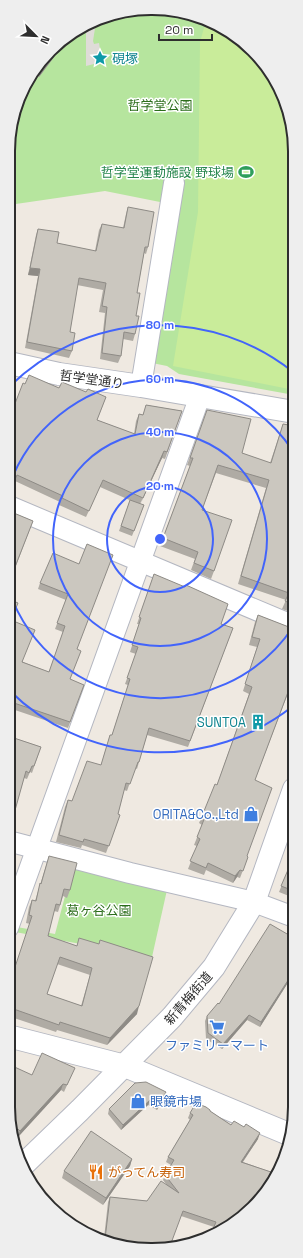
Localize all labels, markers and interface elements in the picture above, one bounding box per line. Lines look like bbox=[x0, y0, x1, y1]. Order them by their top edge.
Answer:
north arrow bbox=[16, 16, 56, 56]
scale bar bbox=[159, 16, 212, 42]
text: 20 m bbox=[165, 22, 193, 38]
text: N bbox=[37, 34, 53, 46]
place icon: 硯塚 bbox=[91, 49, 109, 67]
place label: 硯塚 bbox=[112, 50, 138, 67]
park label: 哲学堂公園 bbox=[127, 97, 193, 114]
sports icon: 哲学堂運動施設 野球場 bbox=[237, 163, 255, 181]
place label: 哲学堂運動施設 野球場 bbox=[101, 164, 234, 181]
text: 80 m bbox=[146, 317, 174, 333]
street label: 哲学堂通り bbox=[59, 367, 125, 392]
text: 60 m bbox=[146, 371, 174, 387]
text: 40 m bbox=[146, 424, 174, 440]
text: 20 m bbox=[146, 478, 174, 494]
centre of rings bbox=[153, 532, 167, 546]
building icon: SUNTOA bbox=[249, 713, 267, 731]
place label: SUNTOA bbox=[197, 714, 246, 731]
shop icon: ORITA&Co.,Ltd bbox=[242, 805, 260, 823]
place label: ORITA&Co.,Ltd bbox=[153, 806, 239, 823]
park label: 葛ヶ谷公園 bbox=[66, 902, 132, 919]
street label: 新青梅街道 bbox=[161, 968, 216, 1028]
supermarket icon: ファミリーマート bbox=[208, 1018, 226, 1036]
place label: ファミリーマート bbox=[165, 1037, 269, 1054]
shop icon: 眼鏡市場 bbox=[129, 1092, 147, 1110]
place label: 眼鏡市場 bbox=[150, 1093, 202, 1110]
restaurant icon: がってん寿司 bbox=[87, 1163, 105, 1181]
place label: がってん寿司 bbox=[108, 1164, 185, 1181]

